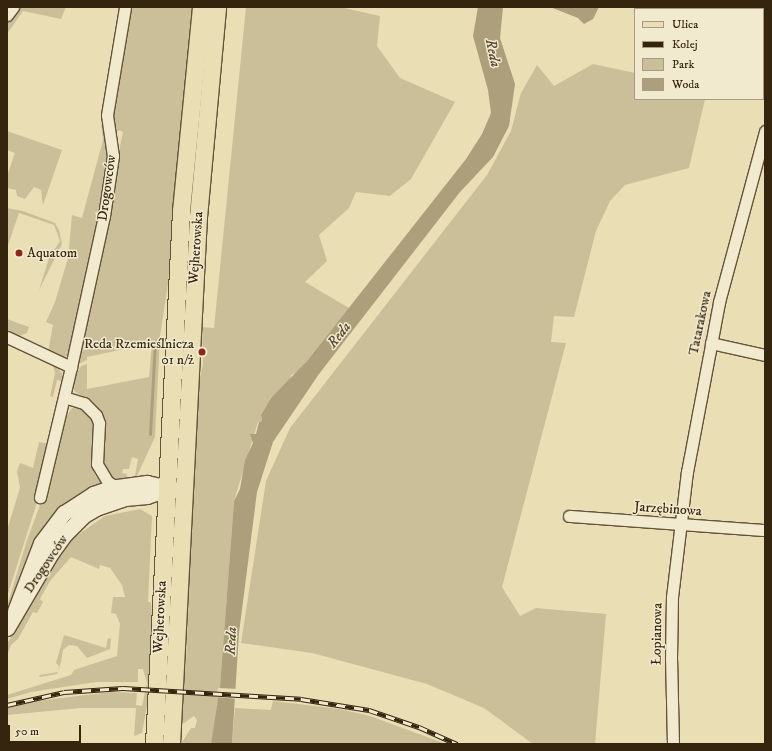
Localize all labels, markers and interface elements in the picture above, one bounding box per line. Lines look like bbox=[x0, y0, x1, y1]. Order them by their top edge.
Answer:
legend bbox=[634, 8, 764, 100]
text: Ulica bbox=[672, 17, 698, 32]
water label: Reda bbox=[481, 37, 505, 69]
text: Kolej bbox=[672, 37, 698, 52]
text: Park bbox=[672, 57, 694, 72]
text: Woda bbox=[672, 77, 699, 92]
street label: Drogowców bbox=[94, 154, 120, 222]
street label: Wejherowska bbox=[185, 211, 207, 285]
place label: Aquatom bbox=[27, 245, 77, 261]
marker: Aquatom bbox=[14, 248, 24, 258]
street label: Tatarakowa bbox=[685, 289, 715, 357]
water label: Reda bbox=[323, 318, 355, 352]
place label: Reda Rzemieślnicza 01 n/ż bbox=[84, 336, 194, 368]
marker: Reda Rzemieślnicza 01 n/ż bbox=[197, 347, 207, 357]
street label: Jarzębinowa bbox=[634, 498, 702, 520]
street label: Drogowców bbox=[20, 532, 72, 596]
street label: Wejherowska bbox=[150, 580, 170, 654]
street label: Łopianowa bbox=[648, 603, 666, 665]
water label: Reda bbox=[221, 626, 241, 656]
scale bar bbox=[10, 717, 83, 743]
text: 50 m bbox=[15, 724, 39, 739]

